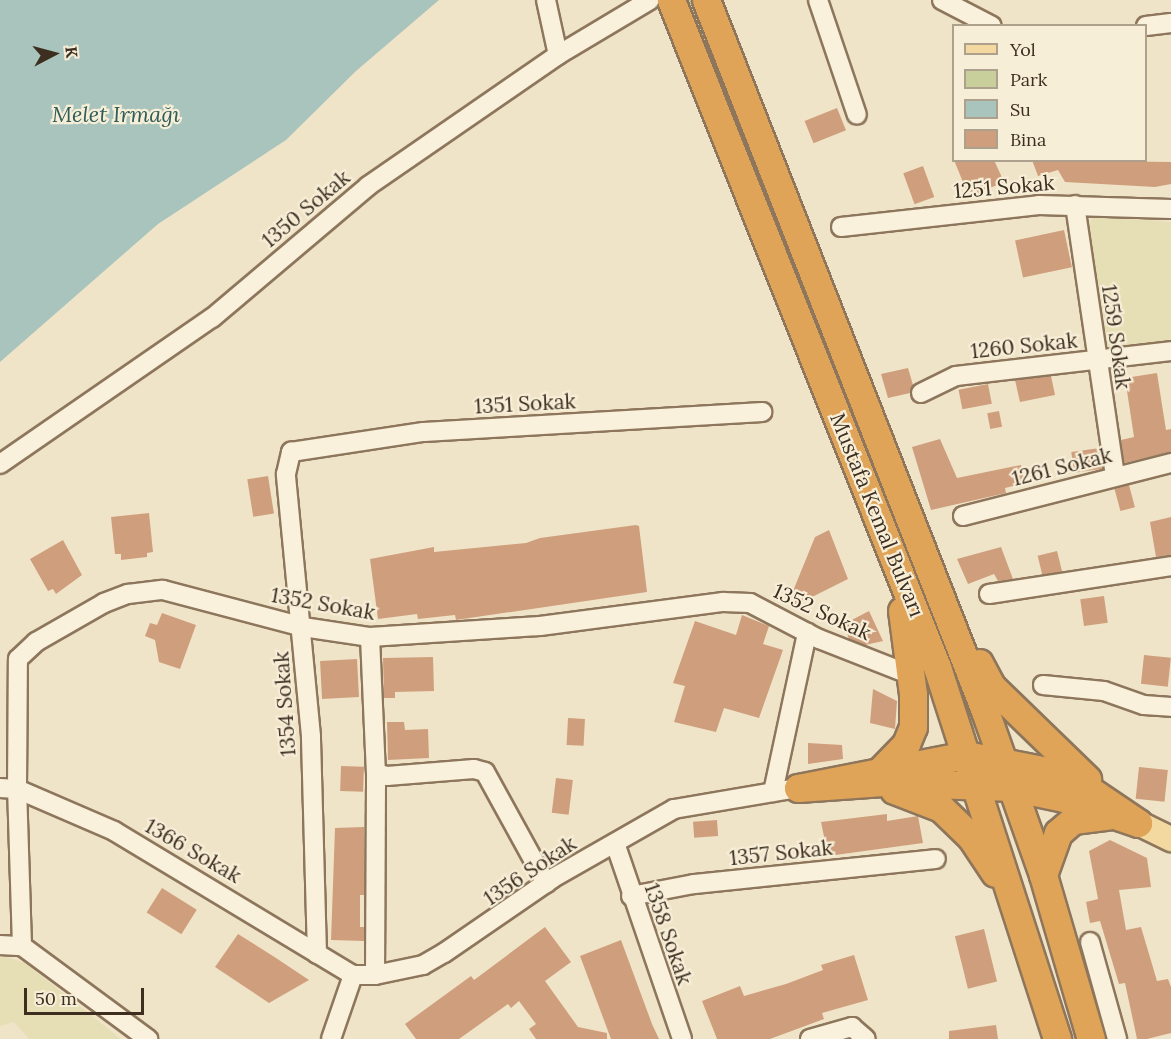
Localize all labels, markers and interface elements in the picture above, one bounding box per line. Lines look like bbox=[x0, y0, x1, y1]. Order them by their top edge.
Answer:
north arrow bbox=[24, 24, 84, 84]
legend bbox=[952, 24, 1147, 162]
text: Yol bbox=[1010, 38, 1036, 61]
text: K bbox=[61, 45, 82, 59]
text: Park bbox=[1010, 68, 1047, 91]
text: Su bbox=[1010, 98, 1031, 121]
water label: Melet Irmağı bbox=[52, 102, 180, 128]
text: Bina bbox=[1010, 128, 1046, 151]
street label: 1350 Sokak bbox=[257, 165, 355, 253]
street label: 1251 Sokak bbox=[953, 170, 1055, 204]
street label: 1259 Sokak bbox=[1096, 283, 1136, 391]
street label: 1260 Sokak bbox=[969, 328, 1079, 364]
street label: 1351 Sokak bbox=[474, 389, 576, 419]
street label: Mustafa Kemal Bulvarı bbox=[825, 409, 929, 621]
street label: 1261 Sokak bbox=[1010, 442, 1114, 492]
street label: 1352 Sokak bbox=[769, 578, 875, 646]
street label: 1352 Sokak bbox=[269, 582, 377, 626]
street label: 1354 Sokak bbox=[269, 651, 301, 757]
street label: 1366 Sokak bbox=[140, 813, 246, 889]
street label: 1356 Sokak bbox=[479, 831, 581, 911]
street label: 1357 Sokak bbox=[728, 835, 834, 871]
street label: 1358 Sokak bbox=[639, 880, 697, 988]
scale bar bbox=[27, 976, 147, 1014]
text: 50 m bbox=[35, 987, 77, 1010]

